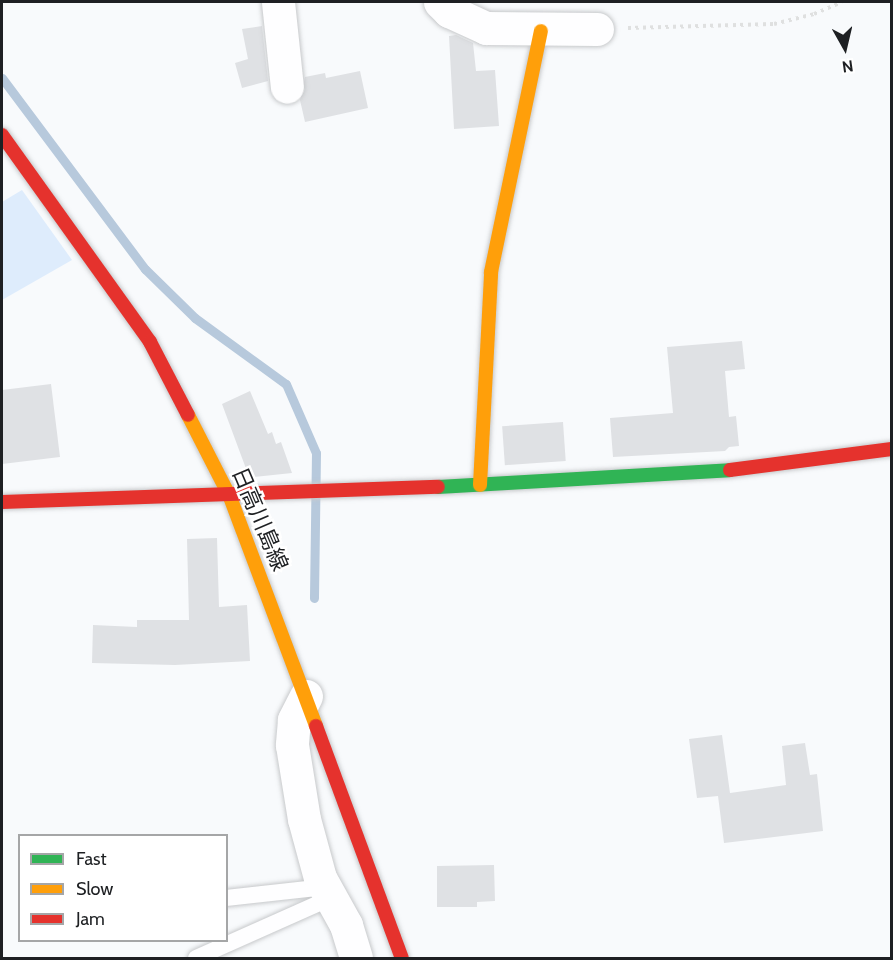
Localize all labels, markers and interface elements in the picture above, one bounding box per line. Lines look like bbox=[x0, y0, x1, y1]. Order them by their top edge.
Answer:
north arrow bbox=[815, 18, 875, 78]
text: N bbox=[841, 56, 854, 77]
street label: 日高川島線 bbox=[226, 463, 294, 575]
legend bbox=[18, 834, 228, 942]
text: Fast bbox=[76, 848, 107, 870]
text: Slow bbox=[76, 878, 113, 900]
text: Jam bbox=[76, 908, 105, 930]

